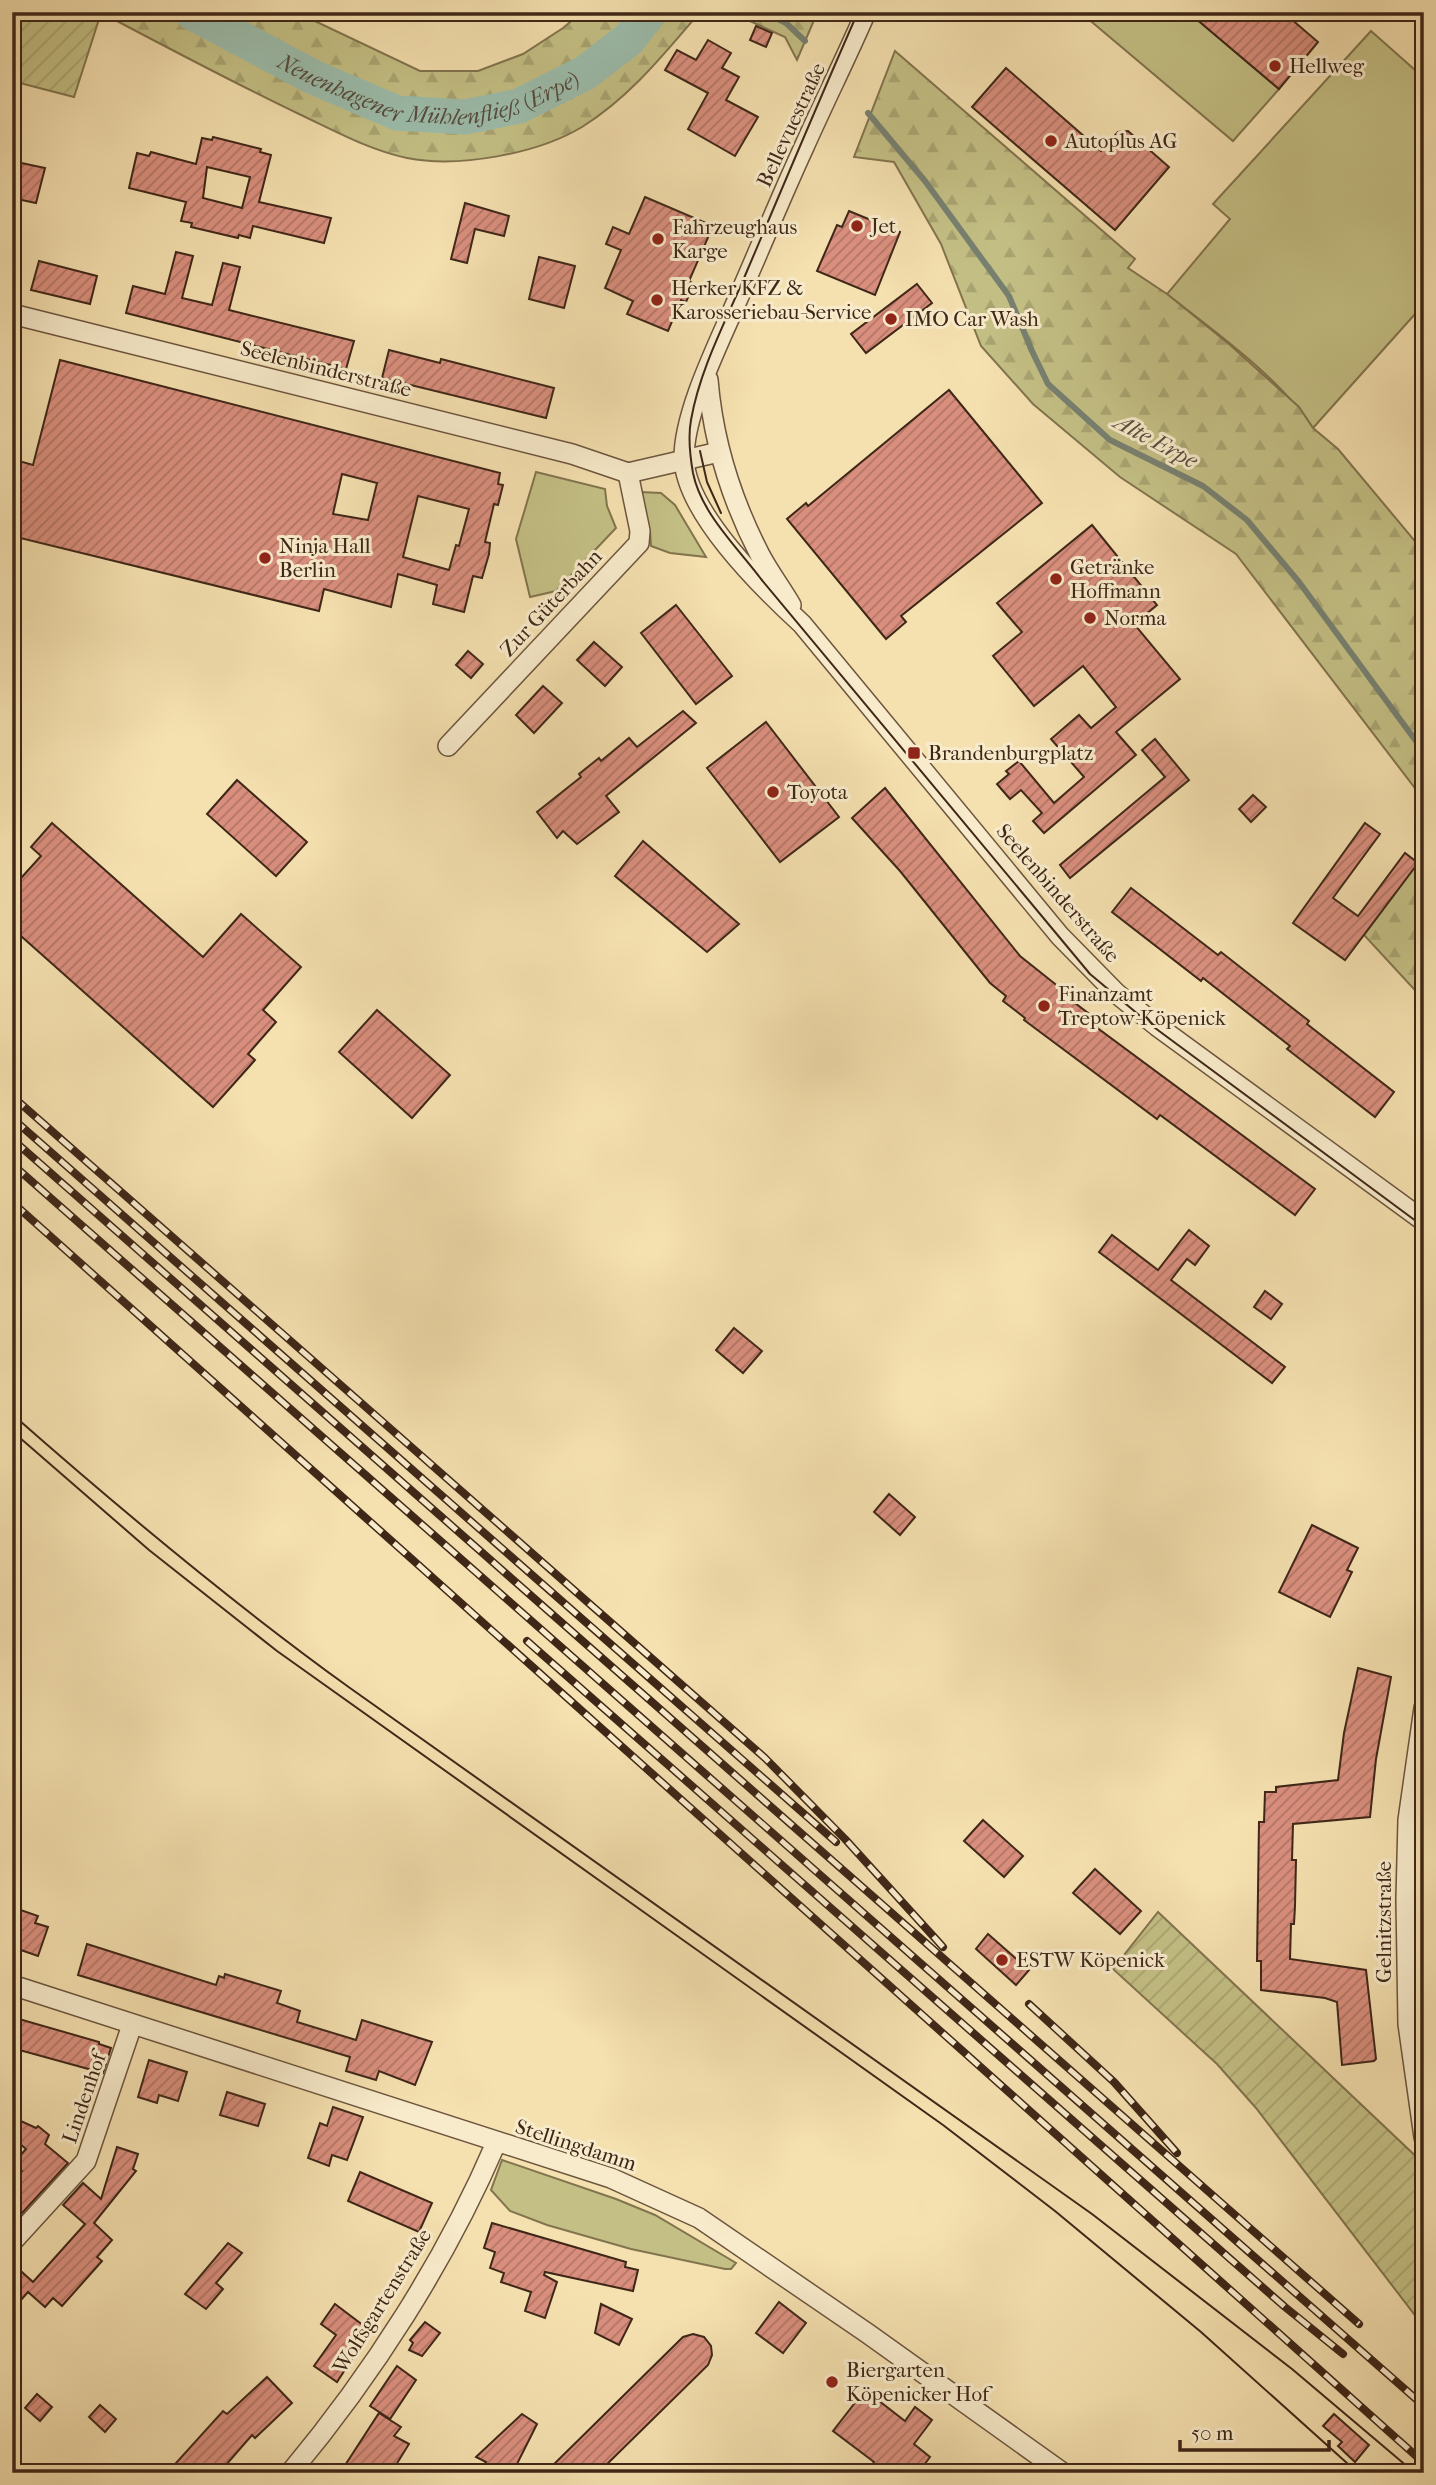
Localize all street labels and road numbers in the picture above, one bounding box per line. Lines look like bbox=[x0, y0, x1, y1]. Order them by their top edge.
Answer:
street label: Bellevuestraße bbox=[752, 59, 830, 191]
street label: Seelenbinderstraße bbox=[238, 336, 414, 402]
street label: Zur Güterbahn bbox=[495, 544, 607, 662]
street label: Seelenbinderstraße bbox=[991, 819, 1125, 967]
street label: Gelnitzstraße bbox=[1372, 1861, 1396, 1983]
street label: Lindenhof bbox=[57, 2046, 112, 2146]
street label: Stellingdamm bbox=[512, 2114, 640, 2176]
street label: Wolfsgartenstraße bbox=[327, 2224, 436, 2379]

